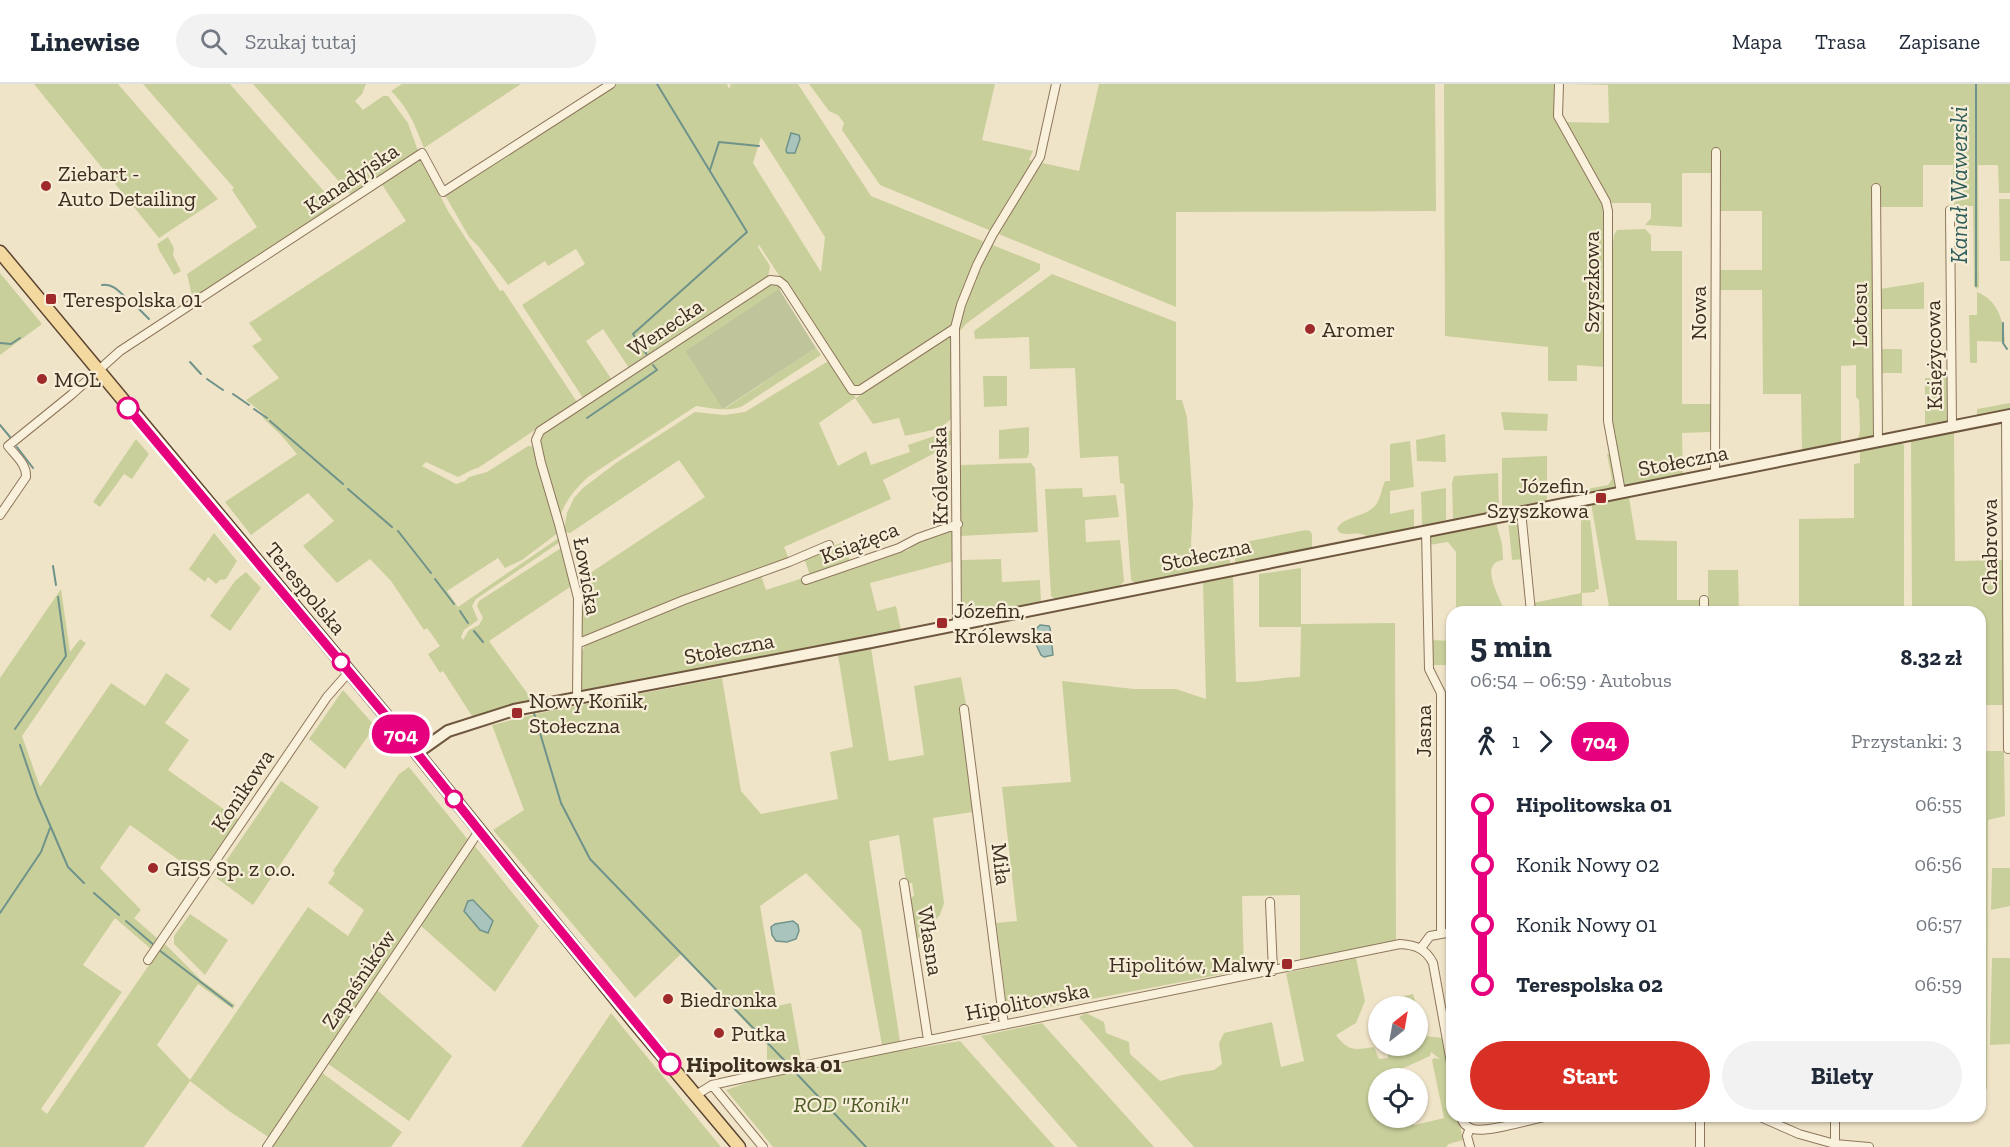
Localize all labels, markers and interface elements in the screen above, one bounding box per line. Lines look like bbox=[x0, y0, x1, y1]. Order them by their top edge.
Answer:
search box bbox=[176, 14, 596, 68]
text: Linewise bbox=[30, 25, 140, 58]
icon: search bbox=[197, 25, 230, 58]
text: Szukaj tutaj bbox=[245, 28, 356, 55]
text: Mapa bbox=[1732, 29, 1782, 54]
text: Trasa bbox=[1815, 29, 1866, 54]
text: Zapisane bbox=[1899, 29, 1980, 54]
water label: Kanał Wawerski bbox=[1944, 106, 1973, 264]
street label: Kanadyjska bbox=[299, 137, 404, 220]
place label: Ziebart - Auto Detailing bbox=[58, 160, 196, 212]
marker: Ziebart - Auto Detailing bbox=[39, 179, 53, 193]
street label: Szyszkowa bbox=[1578, 231, 1605, 333]
street label: Lotosu bbox=[1846, 282, 1873, 347]
street label: Nowa bbox=[1685, 285, 1712, 340]
place label: Terespolska 01 bbox=[63, 286, 202, 313]
marker: Terespolska 01 bbox=[44, 292, 58, 306]
street label: Wenecka bbox=[622, 292, 708, 362]
street label: Księżycowa bbox=[1919, 299, 1948, 410]
place label: Aromer bbox=[1322, 316, 1395, 343]
marker: Aromer bbox=[1303, 322, 1317, 336]
place label: MOL bbox=[54, 366, 101, 393]
marker: MOL bbox=[35, 372, 49, 386]
unlabelled marker bbox=[117, 397, 139, 419]
street label: Królewska bbox=[925, 426, 954, 526]
street label: Stołeczna bbox=[1636, 438, 1731, 482]
place label: Józefin, Szyszkowa bbox=[1487, 472, 1589, 524]
marker: Józefin, Szyszkowa bbox=[1594, 491, 1608, 505]
street label: Chabrowa bbox=[1976, 498, 2003, 595]
street label: Książęca bbox=[816, 515, 903, 570]
street label: Stołeczna bbox=[1159, 532, 1254, 577]
street label: Łowicka bbox=[567, 535, 608, 617]
street label: Terespolska bbox=[259, 536, 352, 640]
place label: Józefin, Królewska bbox=[954, 597, 1053, 649]
marker: Józefin, Królewska bbox=[935, 616, 949, 630]
street label: Stołeczna bbox=[682, 626, 777, 670]
text: 5 min bbox=[1470, 626, 1552, 665]
text: 8.32 zł bbox=[1901, 644, 1962, 671]
unlabelled marker bbox=[332, 653, 350, 671]
text: 06:54 – 06:59 · Autobus bbox=[1470, 668, 1672, 692]
place label: Nowy Konik, Stołeczna bbox=[529, 687, 648, 739]
street label: Jasna bbox=[1410, 704, 1437, 757]
marker: Nowy Konik, Stołeczna bbox=[510, 706, 524, 720]
line badge: 704 bbox=[366, 714, 436, 754]
text: 704 bbox=[384, 722, 418, 747]
icon: walk bbox=[1470, 725, 1503, 758]
icon: forward bbox=[1529, 725, 1562, 758]
text: 1 bbox=[1512, 729, 1520, 753]
text: 704 bbox=[1583, 729, 1617, 754]
text: Przystanki: 3 bbox=[1851, 729, 1962, 753]
street label: Konikowa bbox=[205, 744, 280, 837]
unlabelled marker bbox=[445, 790, 463, 808]
text: Hipolitowska 01 bbox=[1516, 791, 1672, 818]
text: 06:55 bbox=[1915, 792, 1962, 816]
street label: Miła bbox=[986, 841, 1018, 887]
text: Konik Nowy 02 bbox=[1516, 851, 1660, 878]
text: 06:56 bbox=[1915, 852, 1962, 876]
place label: GISS Sp. z o.o. bbox=[165, 855, 295, 882]
marker: GISS Sp. z o.o. bbox=[146, 861, 160, 875]
street label: Własna bbox=[912, 904, 949, 978]
text: Konik Nowy 01 bbox=[1516, 911, 1657, 938]
text: 06:57 bbox=[1916, 912, 1962, 936]
street label: Zapaśników bbox=[316, 925, 401, 1034]
place label: Hipolitów, Malwy bbox=[1109, 951, 1276, 978]
marker: Hipolitów, Malwy bbox=[1280, 957, 1294, 971]
text: Terespolska 02 bbox=[1516, 971, 1663, 998]
text: 06:59 bbox=[1915, 972, 1962, 996]
street label: Hipolitowska bbox=[963, 976, 1092, 1027]
place label: Biedronka bbox=[680, 986, 777, 1013]
marker: Biedronka bbox=[661, 992, 675, 1006]
north arrow bbox=[1368, 996, 1428, 1056]
map controls bbox=[1368, 996, 1428, 1128]
place label: Putka bbox=[731, 1020, 787, 1047]
marker: Putka bbox=[712, 1026, 726, 1040]
button: Start bbox=[1470, 1041, 1710, 1110]
button: Bilety bbox=[1722, 1041, 1962, 1110]
place label: Hipolitowska 01 bbox=[686, 1051, 842, 1078]
marker: Hipolitowska 01 bbox=[659, 1053, 681, 1075]
button: locate bbox=[1368, 1068, 1428, 1128]
park label: ROD "Konik" bbox=[794, 1091, 908, 1118]

